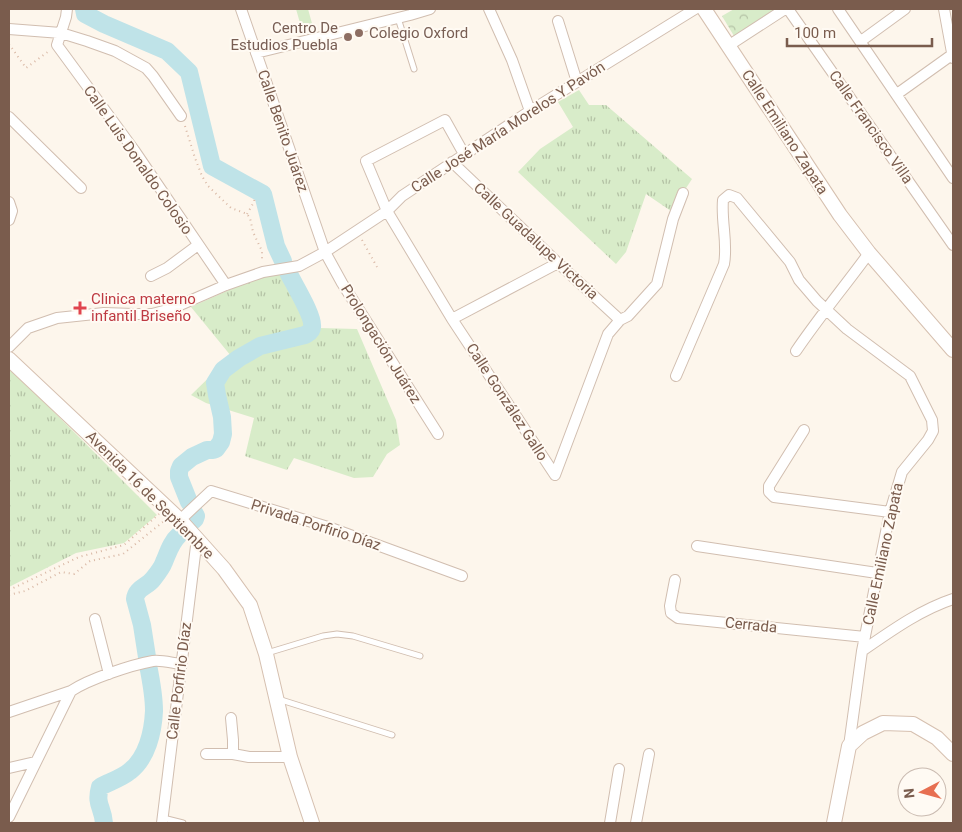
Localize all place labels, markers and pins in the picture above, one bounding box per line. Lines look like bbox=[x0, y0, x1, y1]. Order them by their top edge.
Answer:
place label: Centro De Estudios Puebla bbox=[231, 19, 338, 54]
place label: Colegio Oxford bbox=[369, 24, 468, 42]
marker: Colegio Oxford bbox=[353, 27, 365, 39]
marker: Centro De Estudios Puebla bbox=[342, 31, 354, 43]
place label: Clinica materno infantil Briseño bbox=[91, 290, 196, 325]
marker: Clinica materno infantil Briseño bbox=[73, 301, 87, 315]

